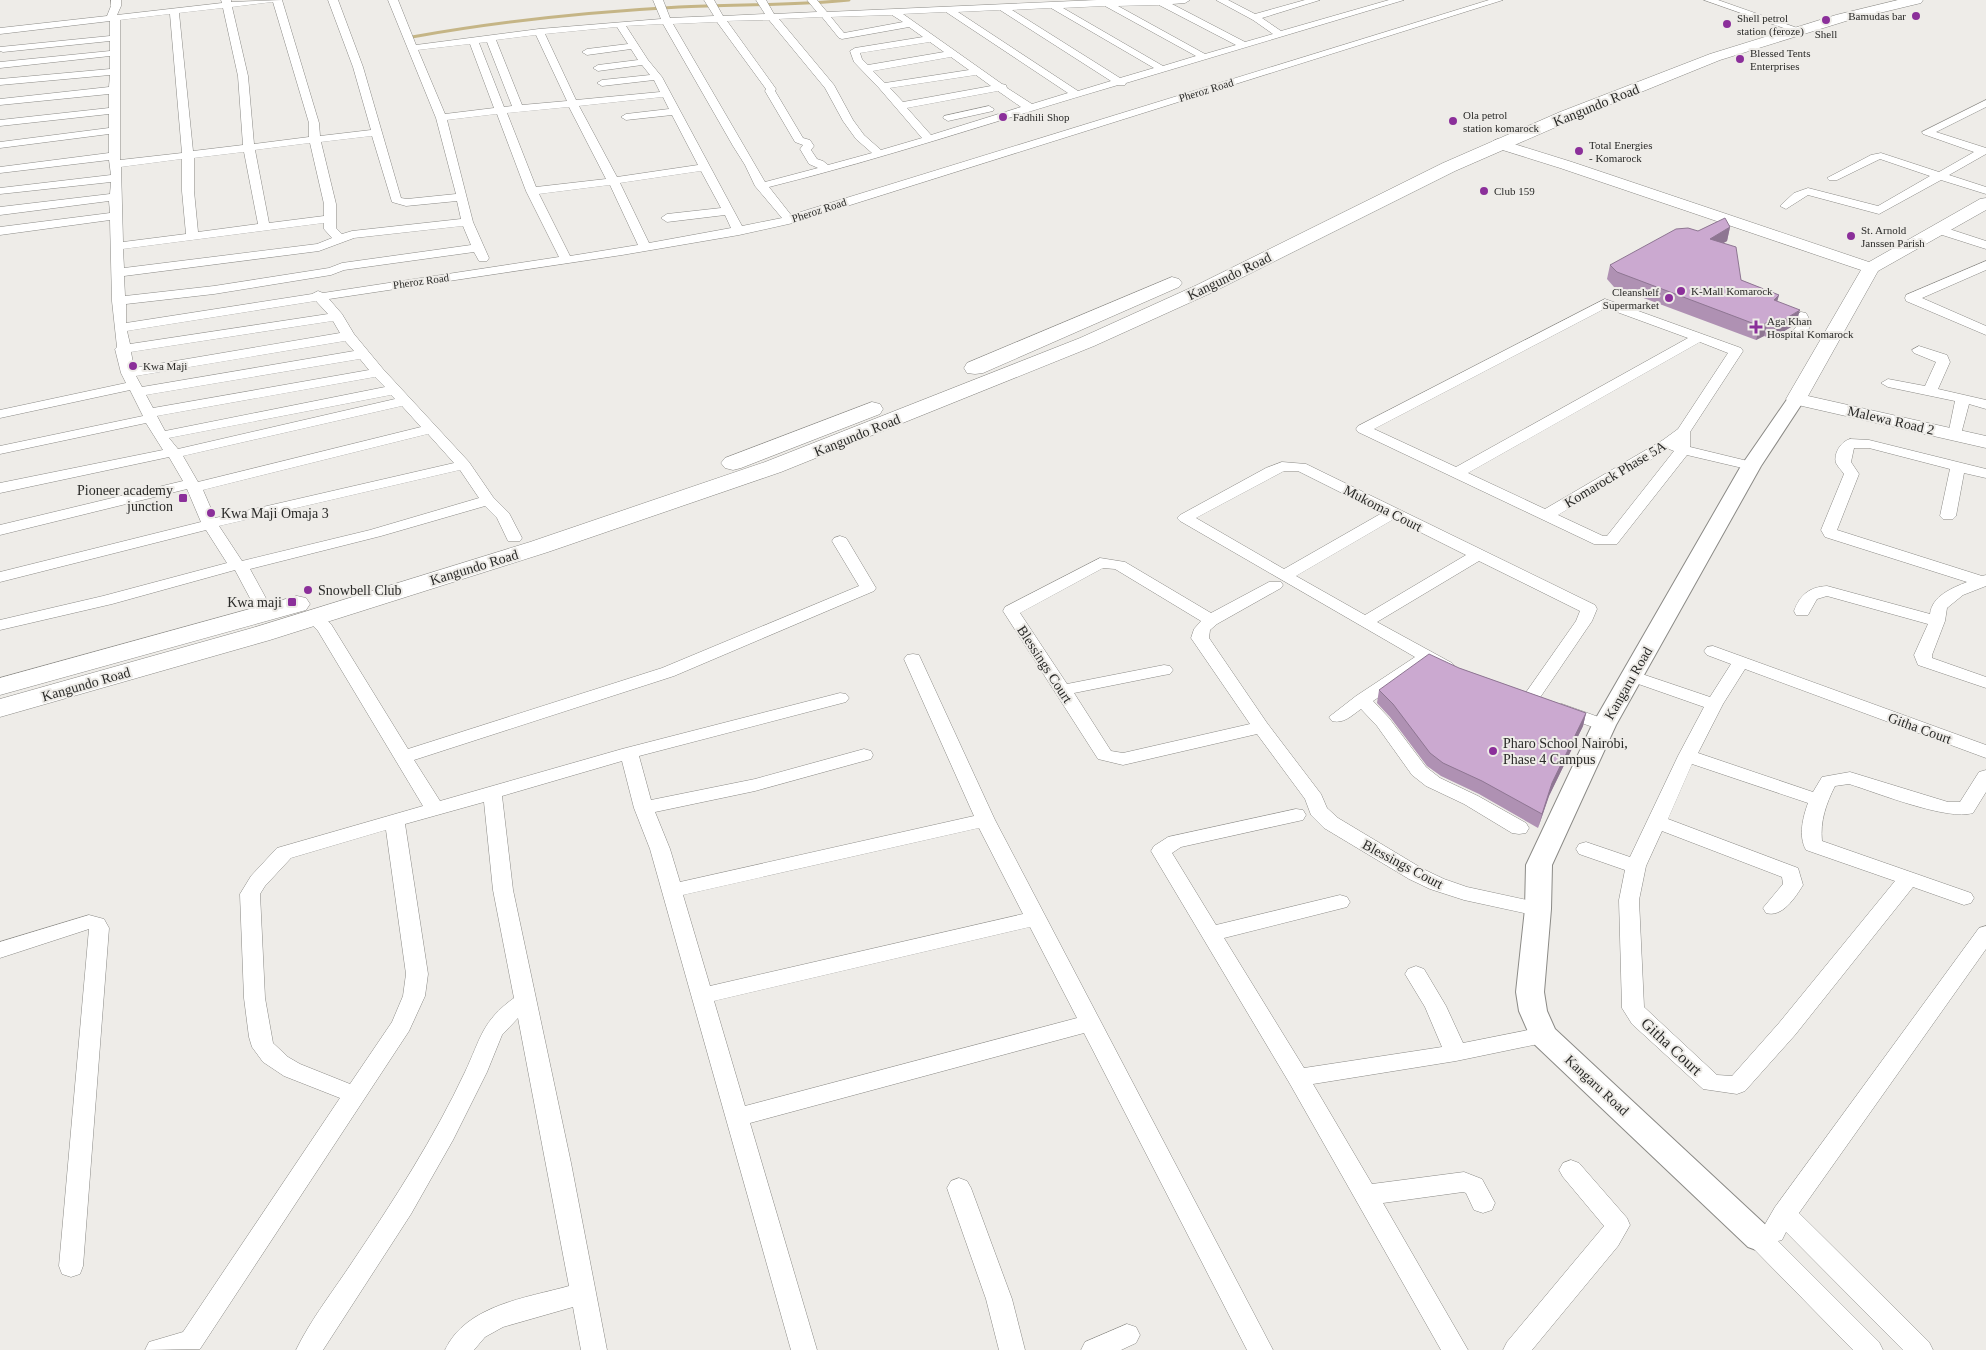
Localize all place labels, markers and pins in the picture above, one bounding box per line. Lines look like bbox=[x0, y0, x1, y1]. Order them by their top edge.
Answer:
place label: Bamudas bar bbox=[1848, 10, 1906, 22]
marker: Bamudas bar bbox=[1910, 10, 1922, 22]
place label: Shell petrol station (feroze) bbox=[1737, 12, 1804, 38]
marker: Shell bbox=[1820, 14, 1832, 26]
marker: Shell petrol station (feroze) bbox=[1721, 18, 1733, 30]
place label: Shell bbox=[1815, 28, 1837, 40]
place label: Blessed Tents Enterprises bbox=[1750, 47, 1810, 72]
marker: Blessed Tents Enterprises bbox=[1734, 53, 1746, 65]
place label: Ola petrol station komarock bbox=[1463, 109, 1540, 134]
marker: Fadhili Shop bbox=[997, 111, 1009, 123]
place label: Fadhili Shop bbox=[1013, 111, 1070, 123]
marker: Ola petrol station komarock bbox=[1447, 115, 1459, 127]
place label: Total Energies - Komarock bbox=[1589, 139, 1652, 164]
marker: Total Energies - Komarock bbox=[1573, 145, 1585, 157]
marker: Club 159 bbox=[1478, 185, 1490, 197]
place label: Club 159 bbox=[1494, 185, 1535, 197]
place label: St. Arnold Janssen Parish bbox=[1861, 224, 1925, 249]
marker: St. Arnold Janssen Parish bbox=[1845, 230, 1857, 242]
marker: K-Mall Komarock bbox=[1675, 285, 1687, 297]
place label: K-Mall Komarock bbox=[1691, 285, 1773, 297]
place label: Cleanshelf Supermarket bbox=[1603, 286, 1659, 311]
marker: Cleanshelf Supermarket bbox=[1663, 292, 1675, 304]
place label: Aga Khan Hospital Komarock bbox=[1767, 315, 1854, 340]
marker: Aga Khan Hospital Komarock bbox=[1749, 320, 1763, 334]
marker: Kwa Maji bbox=[127, 360, 139, 372]
place label: Kwa Maji bbox=[143, 360, 187, 372]
place label: Pioneer academy junction bbox=[77, 483, 173, 514]
marker: Pioneer academy junction bbox=[177, 492, 189, 504]
place label: Kwa Maji Omaja 3 bbox=[221, 506, 329, 521]
marker: Kwa Maji Omaja 3 bbox=[205, 507, 217, 519]
place label: Snowbell Club bbox=[318, 583, 402, 598]
marker: Snowbell Club bbox=[302, 584, 314, 596]
place label: Kwa maji bbox=[227, 595, 282, 610]
marker: Kwa maji bbox=[286, 596, 298, 608]
place label: Pharo School Nairobi, Phase 4 Campus bbox=[1503, 736, 1628, 767]
marker: Pharo School Nairobi, Phase 4 Campus bbox=[1487, 745, 1499, 757]

